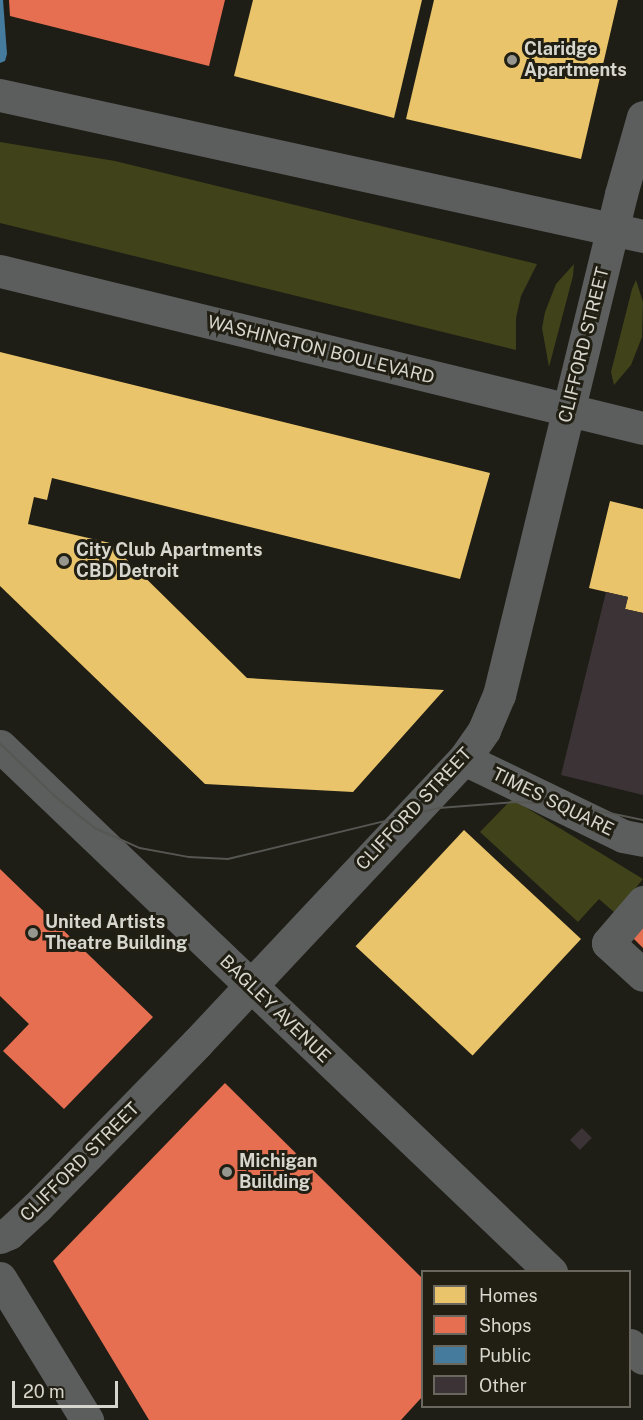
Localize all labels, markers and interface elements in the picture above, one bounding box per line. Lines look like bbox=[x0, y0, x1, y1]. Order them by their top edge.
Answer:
place label: Claridge Apartments bbox=[524, 39, 627, 82]
marker: Claridge Apartments bbox=[505, 53, 519, 67]
street label: CLIFFORD STREET bbox=[554, 265, 614, 425]
street label: WASHINGTON BOULEVARD bbox=[205, 311, 437, 389]
place label: City Club Apartments CBD Detroit bbox=[76, 540, 263, 582]
marker: City Club Apartments CBD Detroit bbox=[57, 554, 71, 568]
street label: CLIFFORD STREET bbox=[352, 743, 476, 875]
street label: TIMES SQUARE bbox=[489, 763, 617, 841]
place label: United Artists Theatre Building bbox=[45, 912, 187, 954]
marker: United Artists Theatre Building bbox=[26, 926, 40, 940]
street label: BAGLEY AVENUE bbox=[215, 951, 335, 1067]
street label: CLIFFORD STREET bbox=[16, 1098, 144, 1226]
place label: Michigan Building bbox=[239, 1151, 317, 1194]
marker: Michigan Building bbox=[220, 1165, 234, 1179]
legend bbox=[421, 1270, 631, 1408]
text: Homes bbox=[479, 1285, 538, 1306]
text: Shops bbox=[479, 1315, 531, 1336]
text: Public bbox=[479, 1345, 531, 1366]
scale bar bbox=[15, 1369, 122, 1407]
text: Other bbox=[479, 1375, 527, 1396]
text: 20 m bbox=[23, 1381, 65, 1402]

